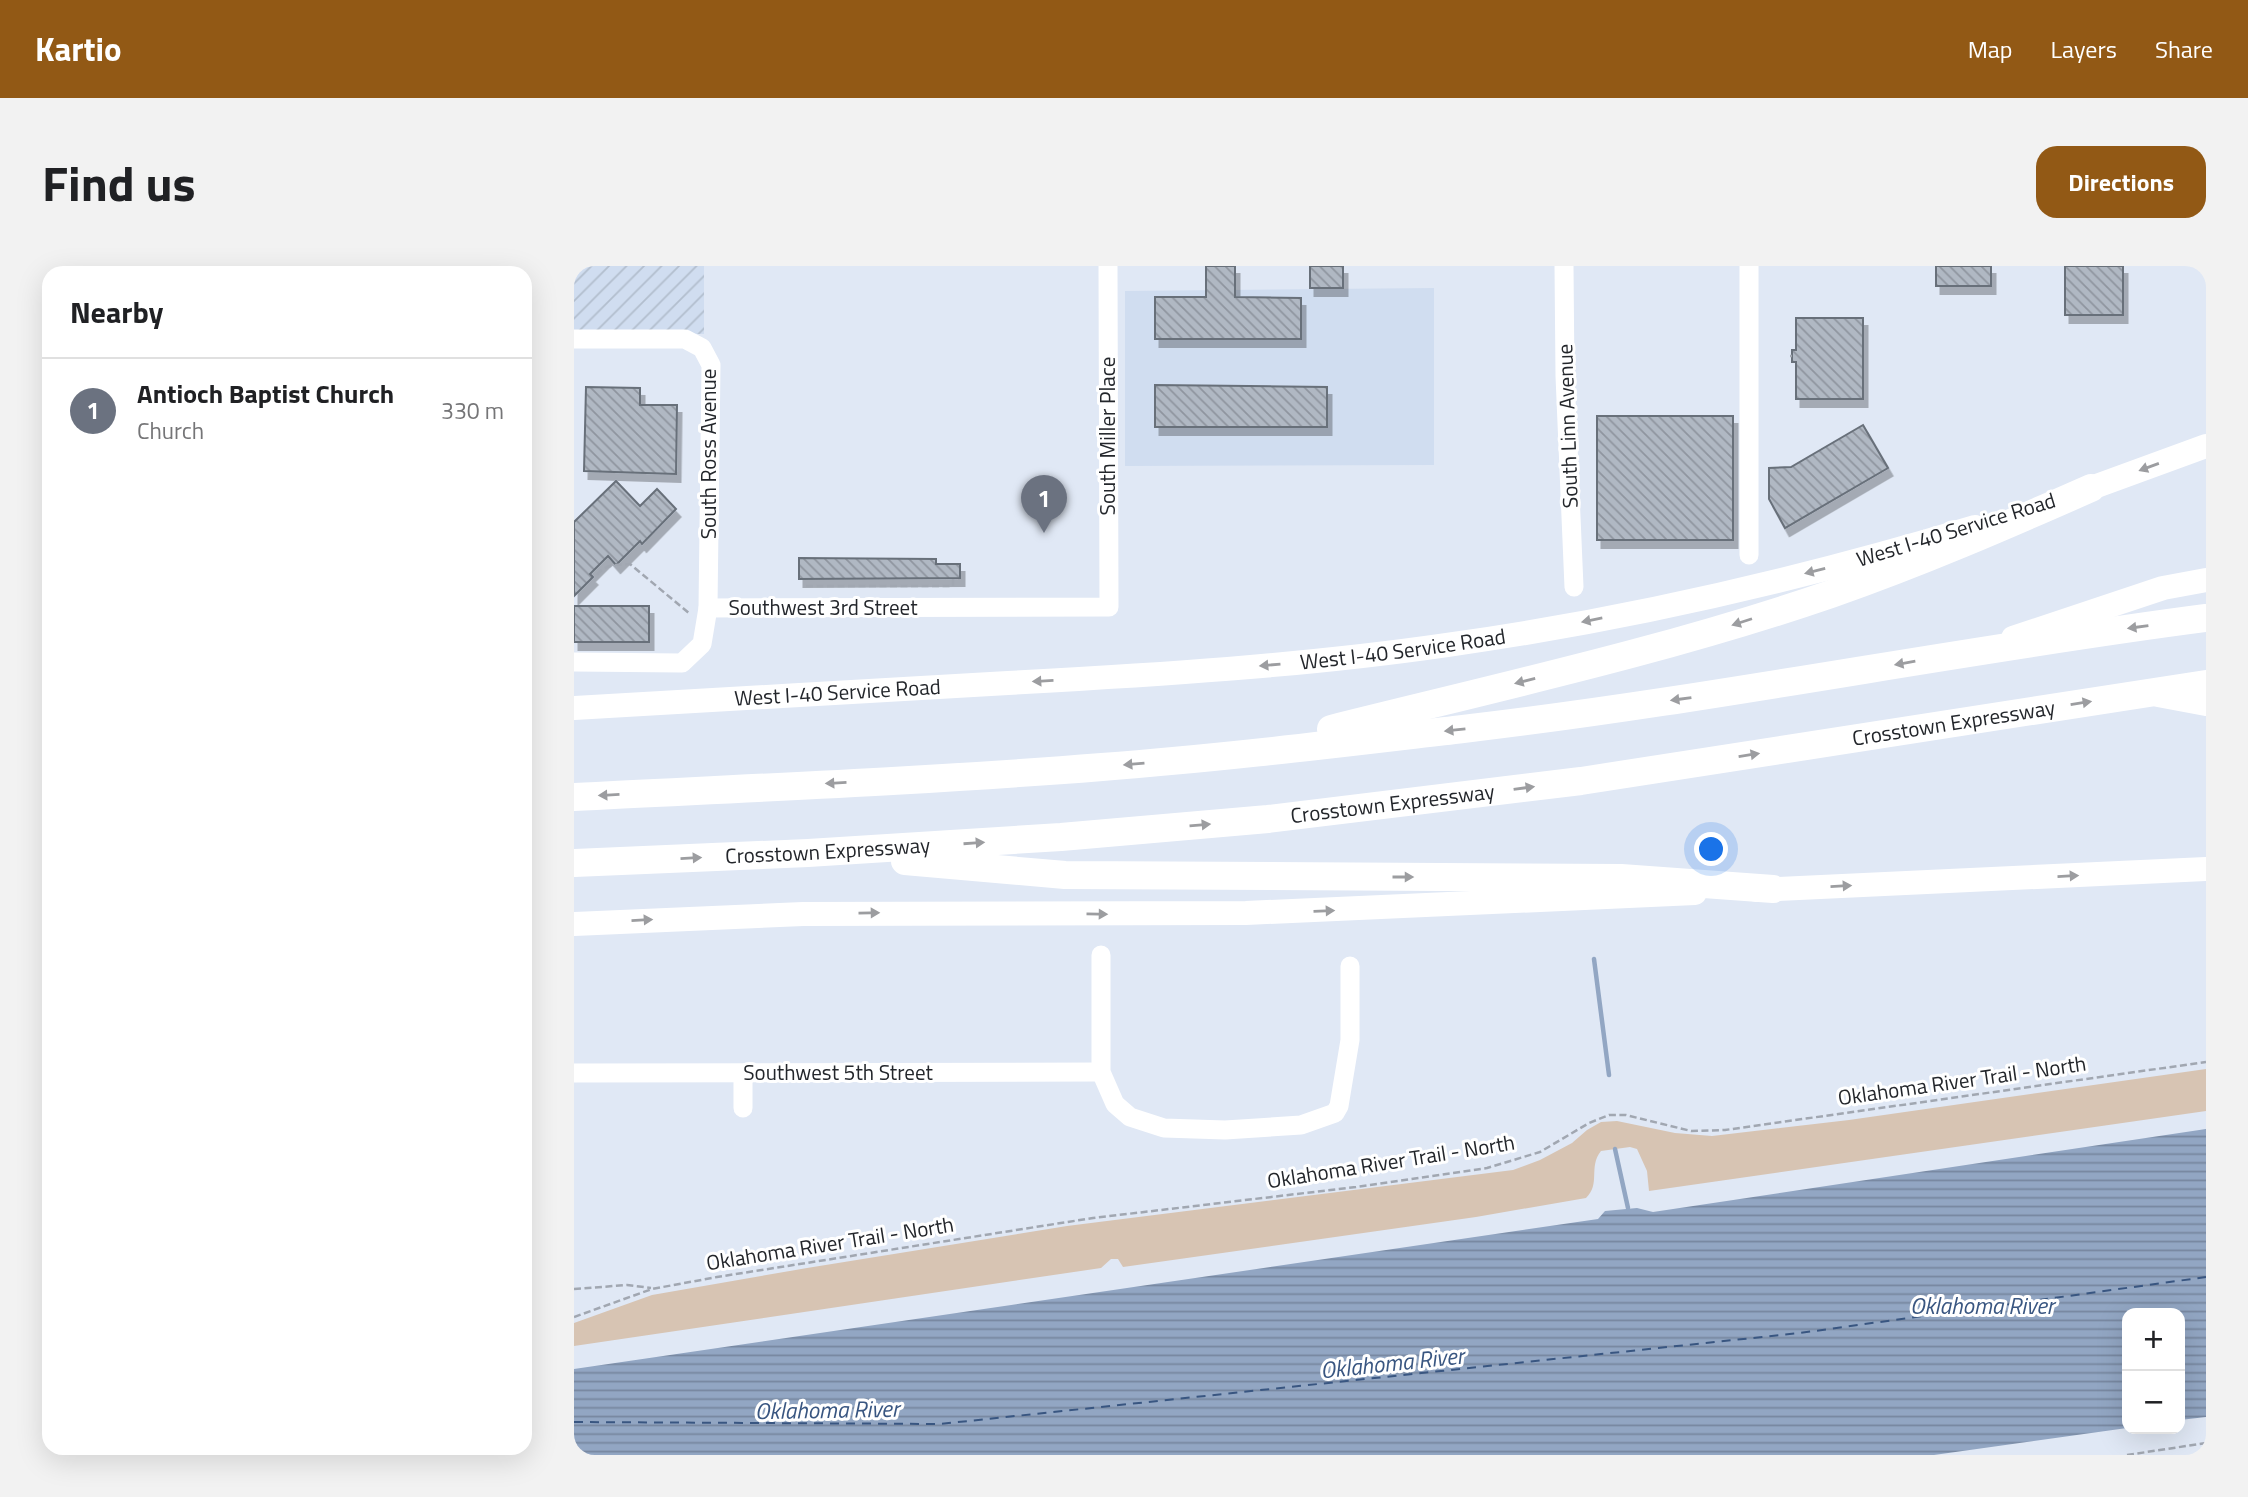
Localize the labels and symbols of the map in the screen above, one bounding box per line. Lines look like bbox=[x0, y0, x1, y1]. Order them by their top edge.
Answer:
street label: South Linn Avenue bbox=[1548, 343, 1586, 509]
street label: South Miller Place bbox=[1091, 357, 1123, 515]
street label: South Ross Avenue bbox=[692, 369, 724, 539]
one-way arrow bbox=[2138, 462, 2159, 473]
pin: 1 bbox=[1021, 475, 1067, 533]
street label: West I-40 Service Road bbox=[1852, 484, 2059, 575]
one-way arrow bbox=[1803, 566, 1825, 577]
street label: Southwest 3rd Street bbox=[728, 591, 918, 623]
one-way arrow bbox=[1581, 615, 1603, 626]
one-way arrow bbox=[1731, 617, 1752, 628]
street label: West I-40 Service Road bbox=[1298, 619, 1508, 677]
one-way arrow bbox=[2127, 622, 2149, 633]
one-way arrow bbox=[1894, 658, 1916, 669]
one-way arrow bbox=[1259, 660, 1281, 671]
street label: West I-40 Service Road bbox=[733, 670, 942, 714]
one-way arrow bbox=[1032, 676, 1054, 687]
one-way arrow bbox=[1513, 676, 1535, 687]
street label: Crosstown Expressway bbox=[1850, 691, 2057, 754]
one-way arrow bbox=[1670, 694, 1692, 705]
one-way arrow bbox=[2071, 697, 2093, 708]
one-way arrow bbox=[1444, 725, 1466, 736]
one-way arrow bbox=[1738, 750, 1760, 761]
one-way arrow bbox=[1123, 759, 1145, 770]
street label: Crosstown Expressway bbox=[1289, 775, 1496, 831]
one-way arrow bbox=[825, 778, 847, 789]
one-way arrow bbox=[1513, 783, 1535, 794]
one-way arrow bbox=[598, 790, 620, 801]
one-way arrow bbox=[1190, 819, 1212, 830]
street label: Crosstown Expressway bbox=[725, 828, 931, 872]
your location bbox=[1694, 832, 1728, 866]
one-way arrow bbox=[963, 837, 985, 848]
one-way arrow bbox=[680, 853, 702, 864]
one-way arrow bbox=[2057, 870, 2079, 881]
one-way arrow bbox=[1392, 871, 1414, 883]
one-way arrow bbox=[1830, 881, 1852, 892]
one-way arrow bbox=[1314, 905, 1336, 916]
one-way arrow bbox=[859, 907, 881, 918]
one-way arrow bbox=[1086, 908, 1108, 920]
one-way arrow bbox=[631, 915, 653, 926]
street label: Oklahoma River Trail - North bbox=[1836, 1047, 2088, 1113]
street label: Southwest 5th Street bbox=[743, 1056, 933, 1088]
street label: Oklahoma River Trail - North bbox=[1265, 1126, 1517, 1196]
street label: Oklahoma River Trail - North bbox=[704, 1208, 956, 1278]
water label: Oklahoma River bbox=[1910, 1288, 2057, 1323]
water label: Oklahoma River bbox=[1318, 1337, 1468, 1387]
water label: Oklahoma River bbox=[755, 1391, 902, 1428]

